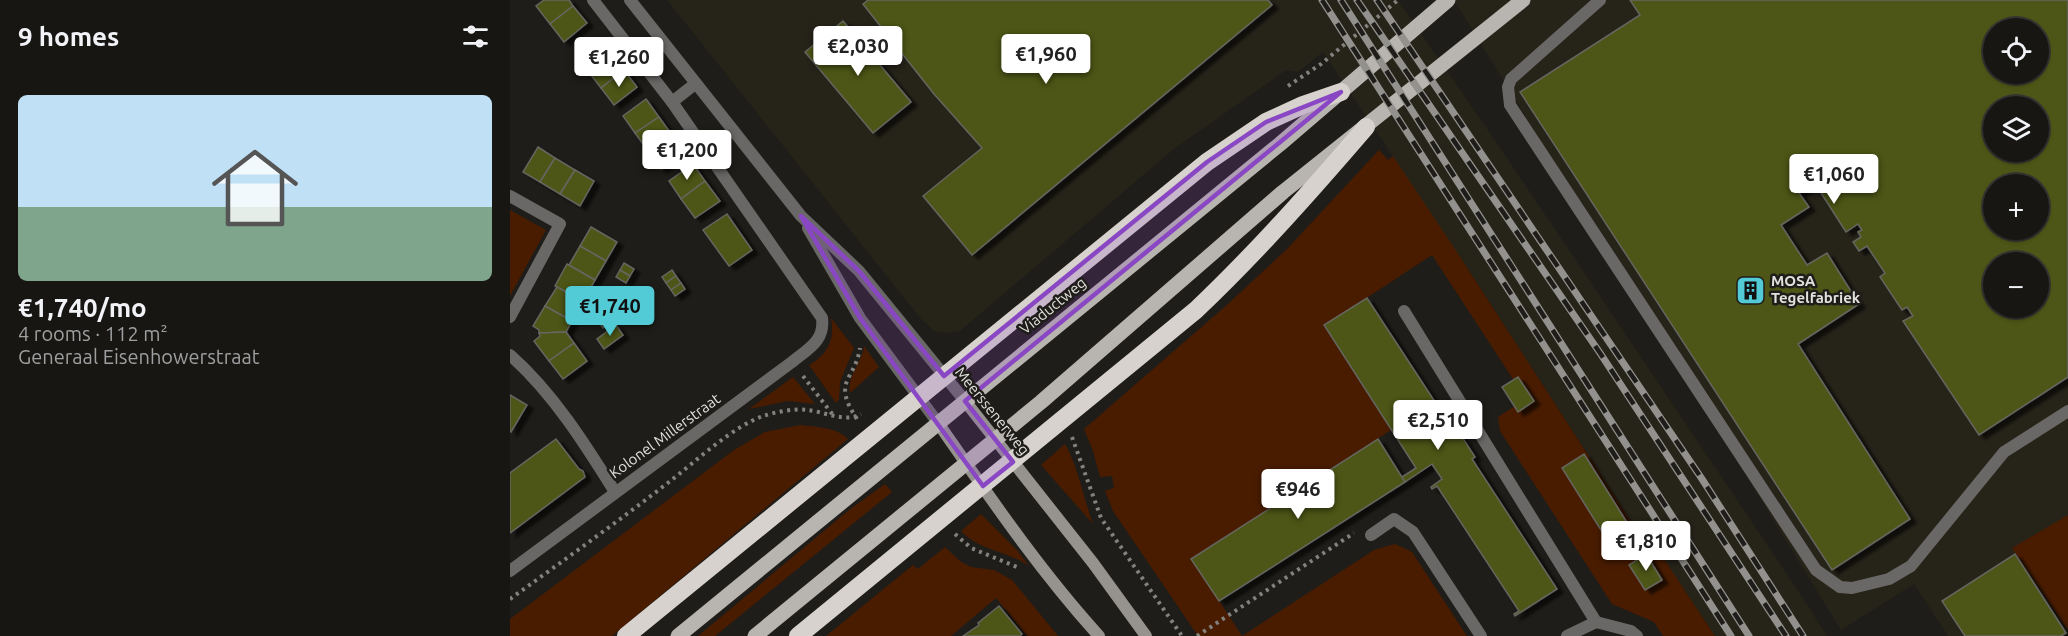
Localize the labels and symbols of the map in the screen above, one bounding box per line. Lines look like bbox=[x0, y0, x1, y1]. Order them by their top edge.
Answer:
pin: €2,030 bbox=[809, 26, 907, 77]
pin: €1,960 bbox=[997, 34, 1095, 85]
pin: €1,260 bbox=[570, 37, 668, 88]
pin: €1,200 bbox=[638, 130, 736, 181]
pin: €1,060 bbox=[1785, 154, 1883, 205]
place label: MOSA Tegelfabriek bbox=[1771, 272, 1861, 306]
street label: Viaductweg bbox=[1016, 274, 1089, 337]
building icon: MOSA Tegelfabriek bbox=[1734, 274, 1766, 306]
pin: €1,740 bbox=[561, 286, 659, 337]
street label: Meerssenerweg bbox=[952, 363, 1033, 458]
street label: Kolonel Millerstraat bbox=[606, 390, 723, 481]
pin: €2,510 bbox=[1389, 400, 1487, 451]
pin: €946 bbox=[1262, 469, 1334, 520]
pin: €1,810 bbox=[1597, 521, 1695, 572]

